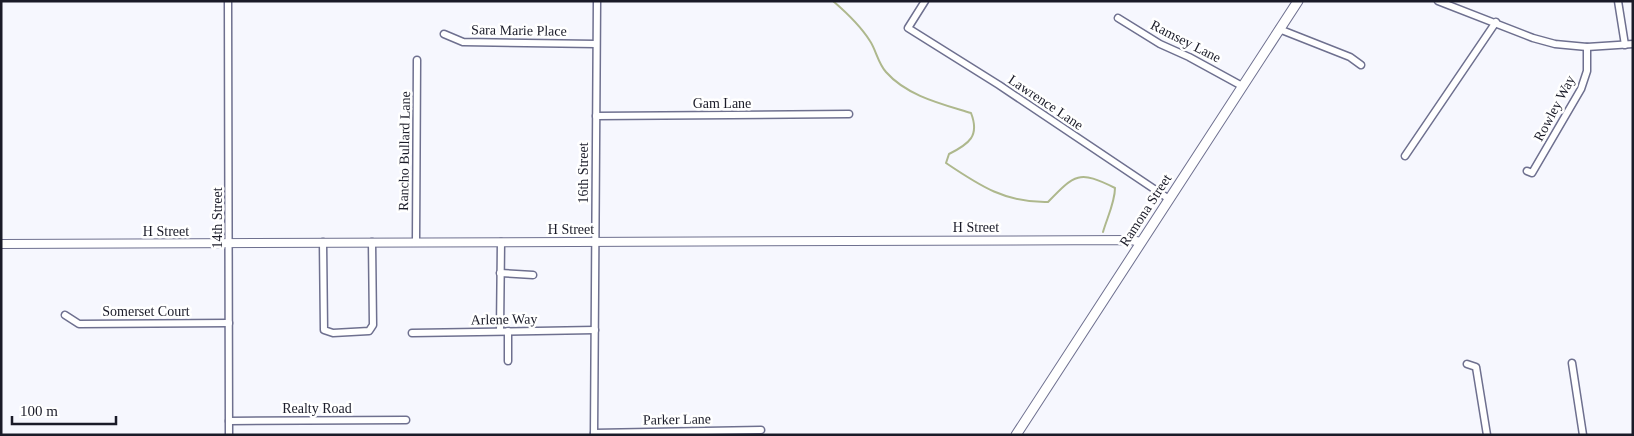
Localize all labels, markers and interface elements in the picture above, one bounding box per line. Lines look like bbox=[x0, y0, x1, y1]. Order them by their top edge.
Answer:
street label: Ramsey Lane bbox=[1148, 17, 1223, 66]
street label: Sara Marie Place bbox=[471, 22, 567, 39]
street label: Lawrence Lane bbox=[1006, 72, 1086, 133]
street label: Rowley Way bbox=[1531, 73, 1578, 144]
street label: Rancho Bullard Lane bbox=[396, 91, 413, 211]
street label: Gam Lane bbox=[693, 96, 751, 111]
street label: 16th Street bbox=[576, 142, 591, 204]
street label: Ramona Street bbox=[1117, 171, 1174, 249]
street label: 14th Street bbox=[210, 187, 225, 249]
street label: H Street bbox=[953, 220, 999, 235]
street label: H Street bbox=[548, 222, 594, 237]
street label: H Street bbox=[143, 224, 189, 239]
street label: Somerset Court bbox=[102, 304, 190, 319]
street label: Arlene Way bbox=[471, 311, 537, 328]
scale bar bbox=[12, 394, 116, 426]
street label: Realty Road bbox=[282, 401, 352, 416]
text: 100 m bbox=[20, 403, 58, 419]
street label: Parker Lane bbox=[643, 411, 711, 428]

